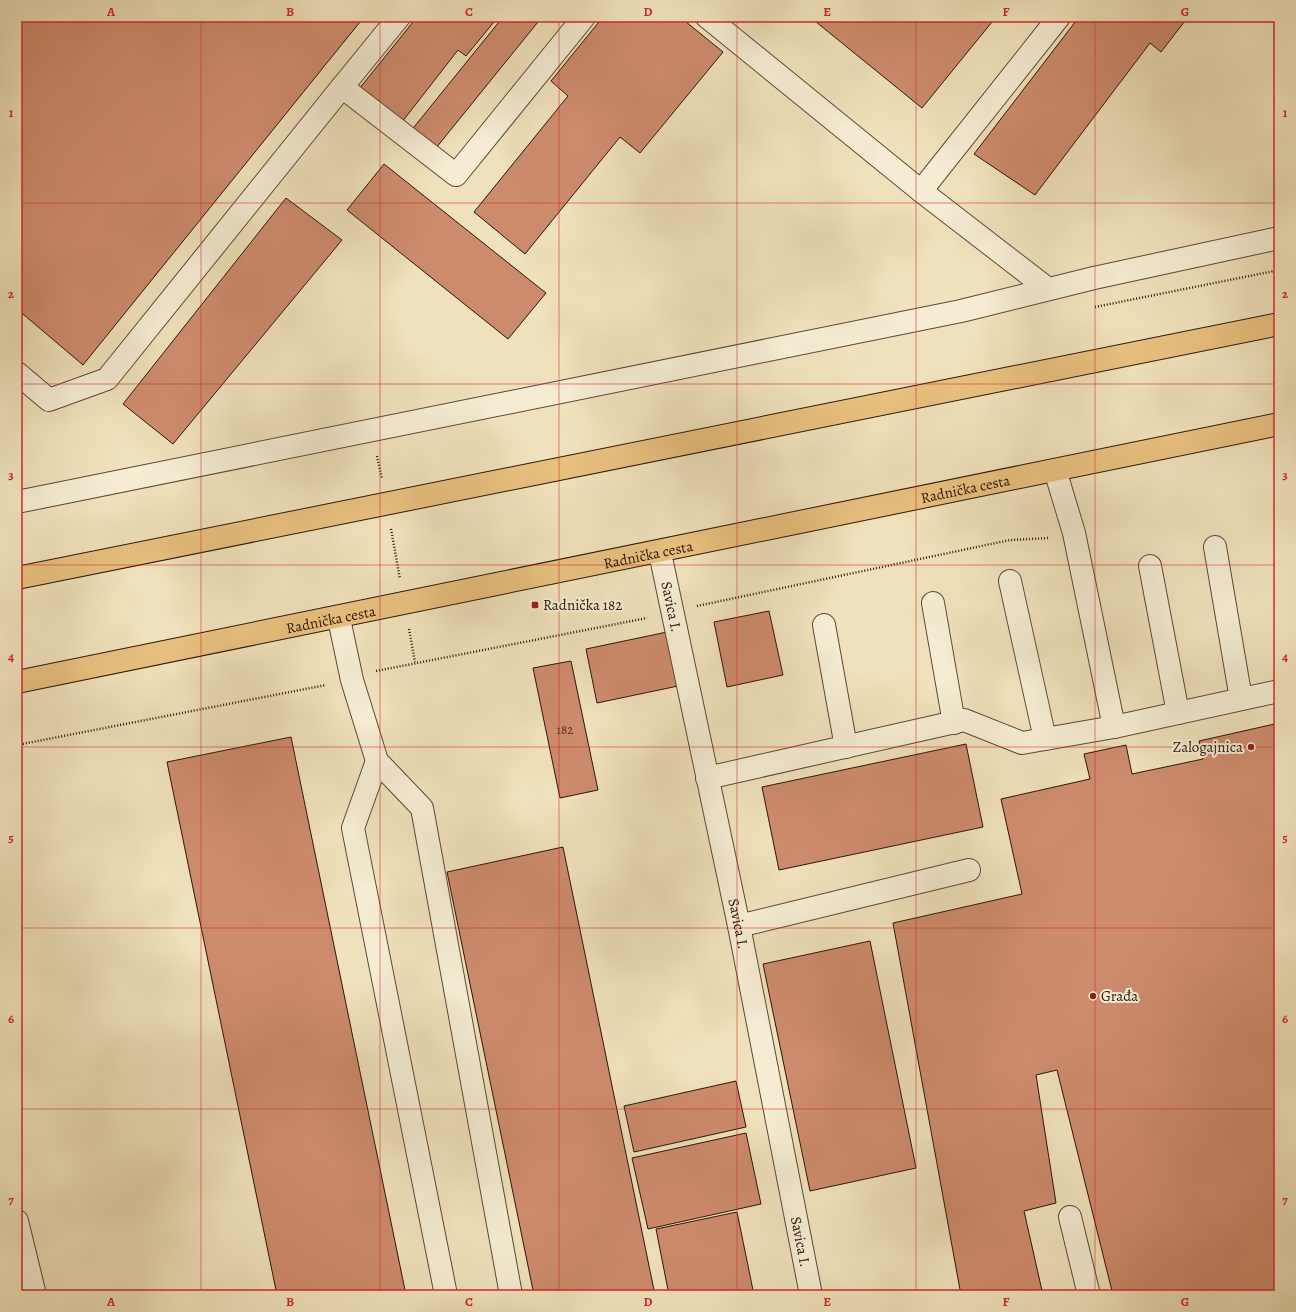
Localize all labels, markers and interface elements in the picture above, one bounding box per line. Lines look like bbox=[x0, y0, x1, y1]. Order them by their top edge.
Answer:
text: A bbox=[106, 3, 116, 20]
text: B bbox=[286, 3, 294, 20]
text: C bbox=[465, 3, 473, 20]
text: D bbox=[643, 3, 653, 20]
text: E bbox=[823, 3, 831, 20]
text: F bbox=[1003, 3, 1010, 20]
text: G bbox=[1181, 3, 1189, 20]
text: 1 bbox=[9, 104, 14, 121]
text: 1 bbox=[1283, 104, 1288, 121]
text: 2 bbox=[8, 285, 15, 302]
text: 2 bbox=[1282, 285, 1289, 302]
text: 3 bbox=[8, 466, 14, 483]
text: 3 bbox=[1282, 466, 1288, 483]
street label: Radnička cesta bbox=[919, 470, 1012, 508]
street label: Radnička cesta bbox=[602, 536, 695, 574]
street label: Savica I. bbox=[656, 580, 686, 634]
place label: Radnička 182 bbox=[543, 595, 622, 615]
marker: Radnička 182 bbox=[530, 600, 540, 610]
street label: Radnička cesta bbox=[284, 601, 377, 638]
text: 4 bbox=[8, 648, 14, 665]
text: 4 bbox=[1282, 648, 1288, 665]
house number: 182 bbox=[557, 721, 573, 738]
place label: Zalogajnica bbox=[1173, 737, 1243, 757]
marker: Zalogajnica bbox=[1246, 742, 1256, 752]
text: 5 bbox=[8, 829, 14, 846]
text: 5 bbox=[1282, 829, 1288, 846]
street label: Savica I. bbox=[723, 897, 753, 951]
place label: Građa bbox=[1101, 986, 1138, 1006]
marker: Građa bbox=[1088, 991, 1098, 1001]
text: 6 bbox=[8, 1010, 14, 1027]
text: 6 bbox=[1282, 1010, 1288, 1027]
text: 7 bbox=[8, 1191, 14, 1208]
text: 7 bbox=[1282, 1191, 1288, 1208]
street label: Savica I. bbox=[786, 1215, 815, 1269]
text: A bbox=[106, 1293, 116, 1310]
text: B bbox=[286, 1293, 294, 1310]
text: C bbox=[465, 1293, 473, 1310]
text: D bbox=[643, 1293, 653, 1310]
text: E bbox=[823, 1293, 831, 1310]
text: F bbox=[1003, 1293, 1010, 1310]
text: G bbox=[1181, 1293, 1189, 1310]

